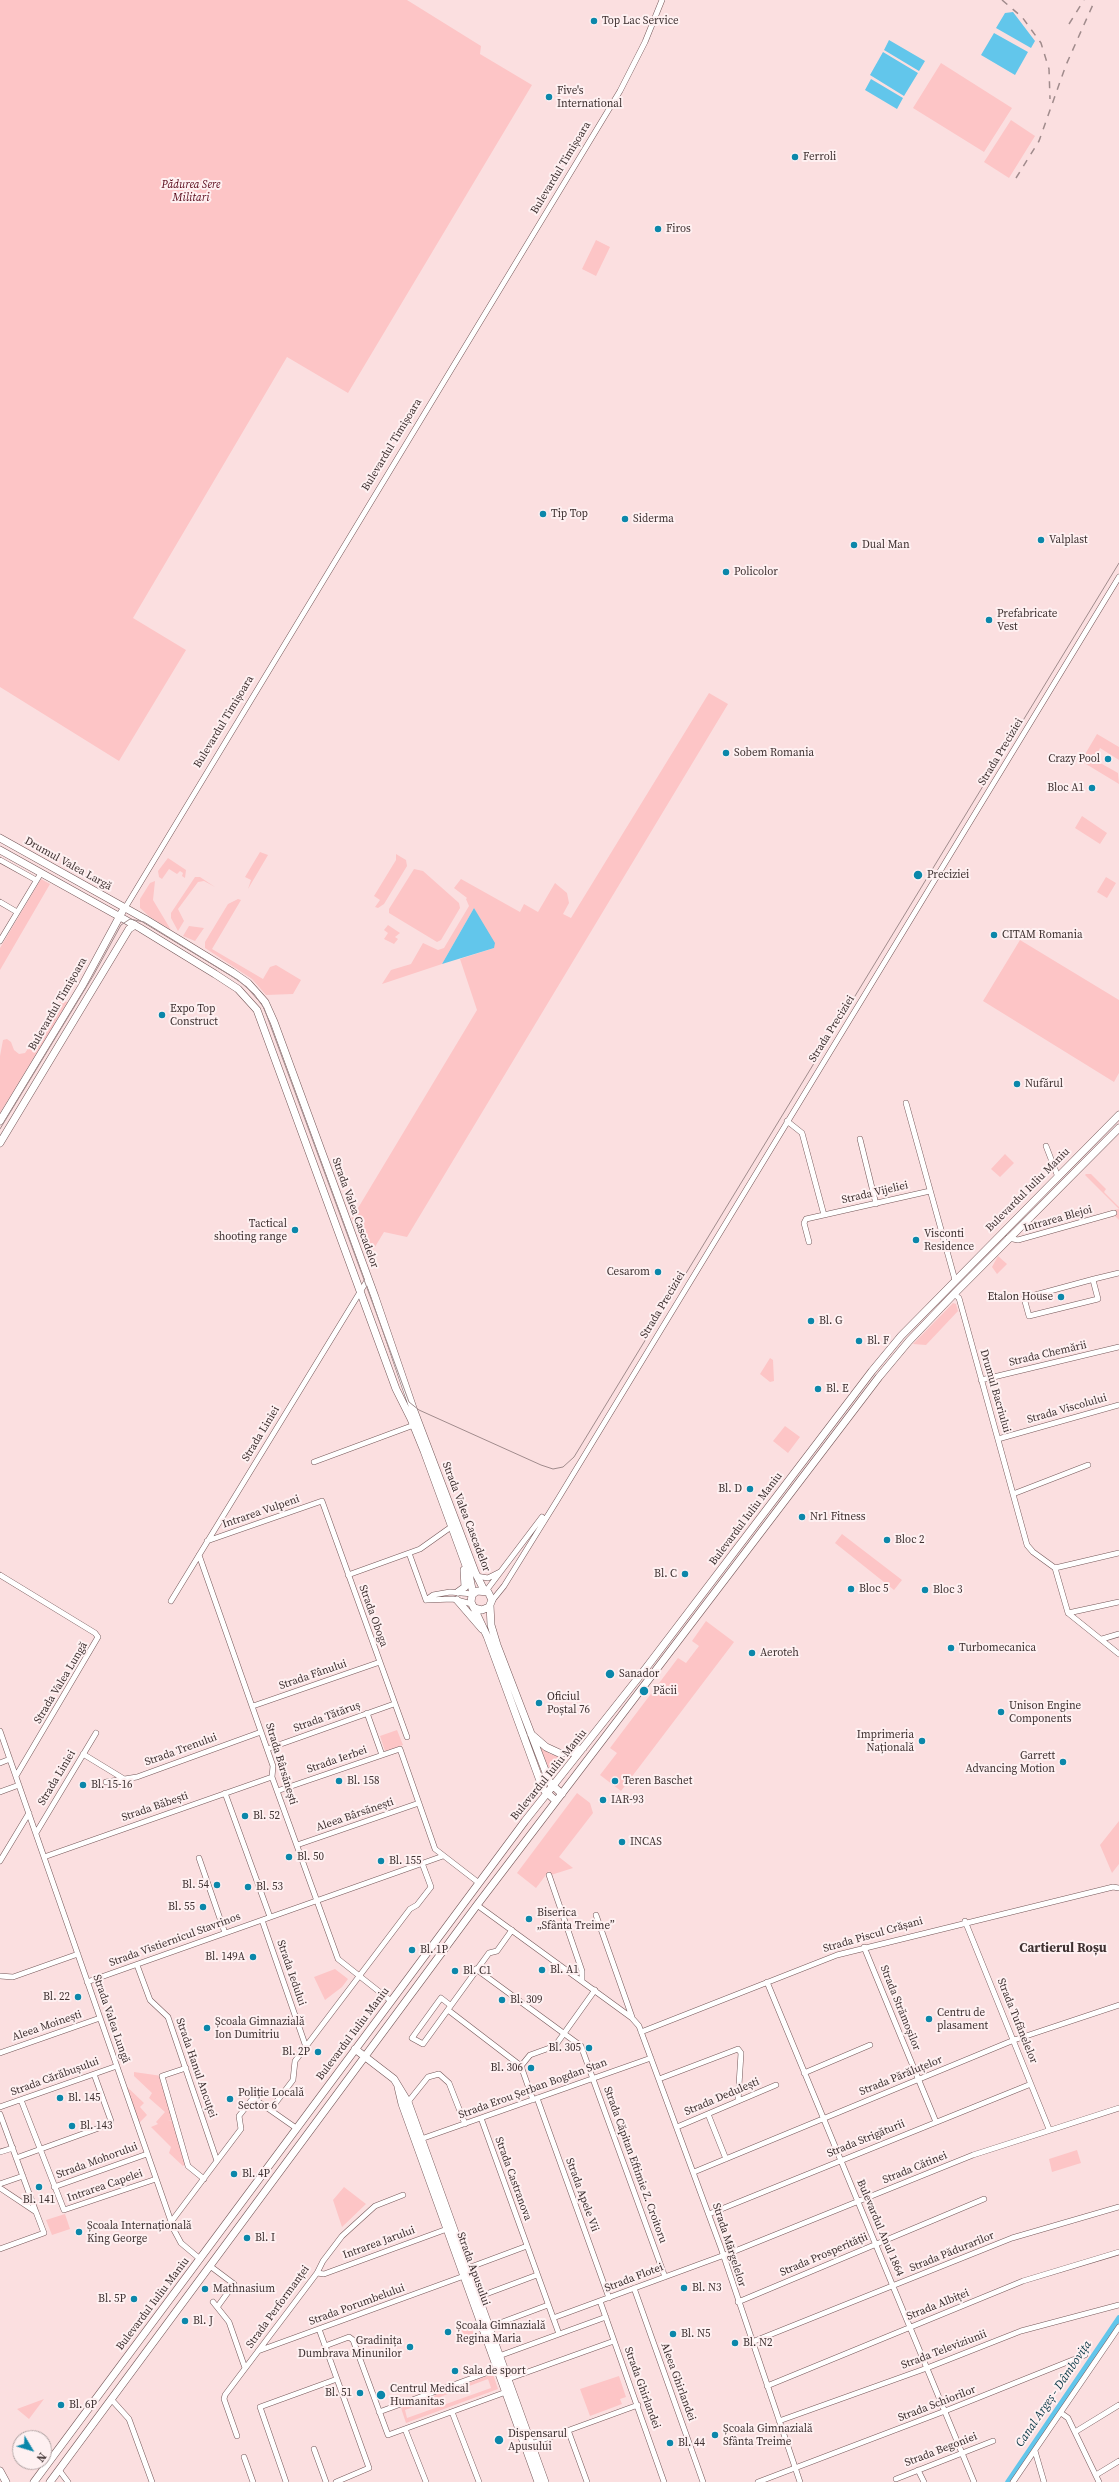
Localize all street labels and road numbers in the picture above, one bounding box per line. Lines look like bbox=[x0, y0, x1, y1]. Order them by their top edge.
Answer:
street label: Bulevardul Timișoara bbox=[528, 119, 594, 217]
street label: Bulevardul Timișoara bbox=[359, 396, 425, 494]
street label: Bulevardul Timișoara bbox=[191, 673, 257, 771]
street label: Strada Preciziei bbox=[976, 716, 1026, 788]
street label: Drumul Valea Largă bbox=[22, 835, 114, 893]
street label: Bulevardul Timișoara bbox=[26, 955, 90, 1053]
street label: Strada Preciziei bbox=[806, 993, 858, 1065]
street label: Bulevardul Iuliu Maniu bbox=[983, 1145, 1073, 1235]
street label: Strada Valea Cascadelor bbox=[329, 1156, 381, 1270]
street label: Strada Vijeliei bbox=[840, 1179, 910, 1207]
street label: Intrarea Blejoi bbox=[1022, 1203, 1094, 1235]
street label: Strada Preciziei bbox=[638, 1269, 688, 1341]
street label: Strada Chemării bbox=[1008, 1339, 1088, 1369]
street label: Drumul Bacriului bbox=[977, 1348, 1013, 1434]
street label: Strada Viscolului bbox=[1026, 1391, 1108, 1427]
street label: Strada Liniei bbox=[239, 1404, 283, 1464]
street label: Strada Valea Cascadelor bbox=[439, 1460, 493, 1574]
street label: Bulevardul Iuliu Maniu bbox=[707, 1470, 785, 1568]
street label: Intrarea Vulpeni bbox=[221, 1493, 301, 1531]
street label: Strada Oboga bbox=[356, 1583, 390, 1649]
street label: Strada Valea Lungă bbox=[31, 1640, 91, 1726]
street label: Strada Fânului bbox=[277, 1657, 349, 1693]
street label: Strada Tătăruș bbox=[292, 1699, 362, 1735]
street label: Strada Bârsănești bbox=[262, 1722, 300, 1806]
street label: Bulevardul Iuliu Maniu bbox=[508, 1727, 590, 1823]
street label: Strada Trenului bbox=[143, 1731, 219, 1769]
street label: Strada Ierbei bbox=[305, 1744, 369, 1776]
street label: Strada Liniei bbox=[35, 1748, 79, 1808]
street label: Strada Băbești bbox=[120, 1789, 190, 1825]
street label: Aleea Bârsănești bbox=[315, 1796, 395, 1834]
street label: Strada Vistiernicul Stavrinos bbox=[108, 1910, 242, 1970]
street label: Strada Piscul Crășani bbox=[822, 1914, 924, 1956]
street label: Strada Iedului bbox=[274, 1939, 308, 2007]
street label: Strada Strămoșilor bbox=[877, 1963, 923, 2053]
street label: Strada Valea Lungă bbox=[90, 1973, 132, 2065]
street label: Strada Tufănelelor bbox=[994, 1976, 1040, 2066]
street label: Bulevardul Iuliu Maniu bbox=[314, 1985, 392, 2083]
street label: Aleea Moinești bbox=[10, 2008, 84, 2044]
street label: Strada Hanul Ancuței bbox=[173, 2016, 219, 2120]
street label: Strada Părăluțelor bbox=[858, 2053, 944, 2099]
street label: Strada Cărăbușului bbox=[9, 2055, 101, 2099]
street label: Strada Erou Șerban Bogdan Stan bbox=[457, 2056, 609, 2122]
street label: Strada Dedulești bbox=[683, 2075, 761, 2119]
street label: Strada Căpitan Eftimie Z. Croitoru bbox=[600, 2085, 670, 2245]
street label: Strada Strigăturii bbox=[825, 2117, 907, 2161]
street label: Strada Castranova bbox=[492, 2135, 534, 2223]
street label: Strada Mohorului bbox=[54, 2140, 140, 2182]
street label: Strada Cătinei bbox=[881, 2149, 949, 2187]
street label: Strada Apele Vii bbox=[563, 2156, 601, 2234]
street label: Intrarea Capelei bbox=[66, 2167, 144, 2205]
street label: Bulevardul Anul 1864 bbox=[854, 2178, 906, 2278]
street label: Strada Mărgelelor bbox=[709, 2202, 749, 2288]
street label: Intrarea Jarului bbox=[341, 2224, 417, 2262]
street label: Strada Pădurarilor bbox=[908, 2229, 996, 2275]
street label: Strada Apusului bbox=[454, 2230, 492, 2308]
street label: Strada Prosperității bbox=[778, 2230, 870, 2280]
street label: Bulevardul Iuliu Maniu bbox=[114, 2255, 192, 2353]
street label: Strada Flotei bbox=[603, 2261, 665, 2295]
street label: Strada Performanței bbox=[244, 2263, 312, 2351]
street label: Strada Porumbelului bbox=[307, 2282, 407, 2328]
street label: Strada Albiței bbox=[905, 2286, 971, 2324]
street label: Strada Televiziunii bbox=[899, 2328, 989, 2372]
street label: Aleea Ghirlandei bbox=[658, 2341, 698, 2423]
street label: Strada Ghirlandei bbox=[621, 2345, 663, 2431]
street label: Strada Schiorilor bbox=[896, 2383, 978, 2425]
street label: Strada Begoniei bbox=[903, 2430, 979, 2470]

